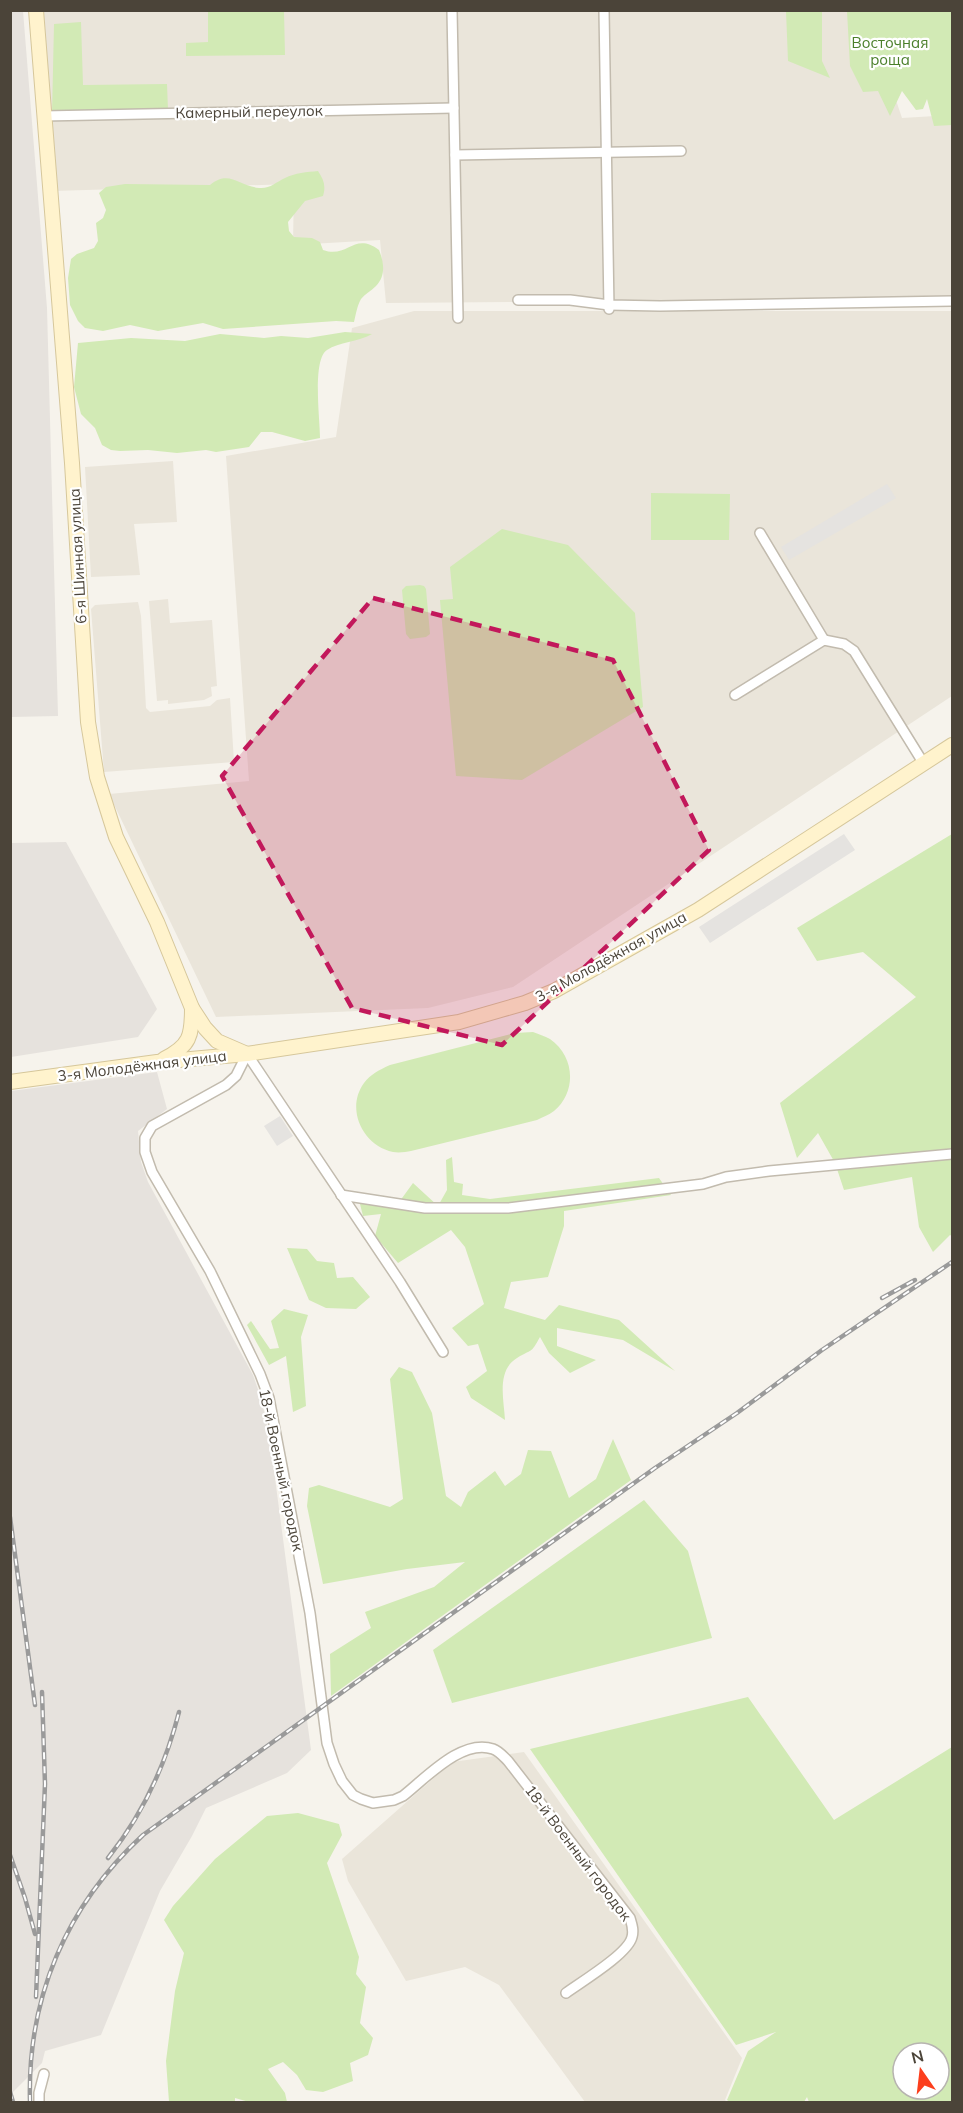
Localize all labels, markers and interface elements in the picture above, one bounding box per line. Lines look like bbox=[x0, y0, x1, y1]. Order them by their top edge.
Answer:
park label: Восточная роща bbox=[852, 33, 928, 69]
street label: Камерный переулок bbox=[175, 101, 324, 122]
street label: 6-я Шинная улица bbox=[64, 488, 91, 624]
street label: 3-я Молодёжная улица bbox=[532, 907, 690, 1006]
street label: 3-я Молодёжная улица bbox=[56, 1046, 227, 1085]
street label: 18-й Военный городок bbox=[255, 1387, 308, 1554]
street label: 18-й Военный городок bbox=[521, 1781, 636, 1925]
north arrow bbox=[891, 2041, 951, 2101]
text: N bbox=[909, 2045, 926, 2068]

